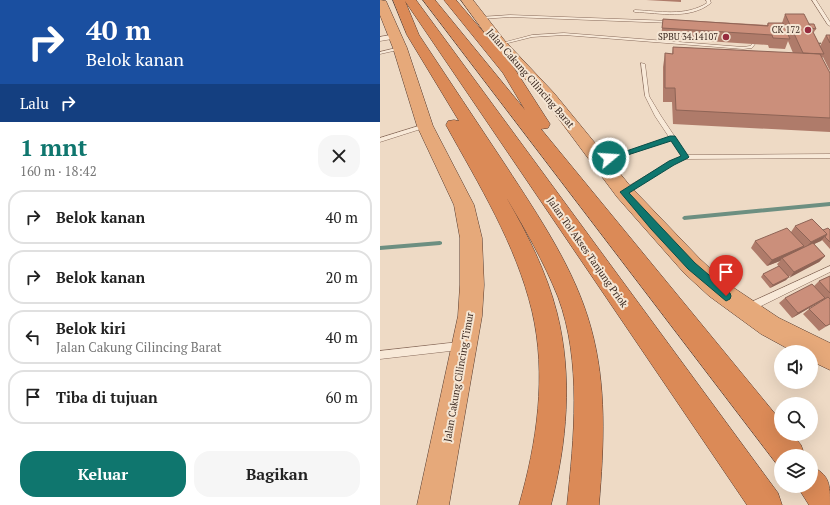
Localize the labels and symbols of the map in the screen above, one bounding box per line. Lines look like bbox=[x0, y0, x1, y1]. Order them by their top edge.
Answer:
place label: CK 172 bbox=[772, 24, 800, 36]
marker: CK 172 bbox=[803, 25, 813, 35]
street label: Jalan Cakung Cilincing Barat bbox=[484, 26, 578, 131]
place label: SPBU 34.14107 bbox=[658, 31, 718, 43]
marker: SPBU 34.14107 bbox=[721, 32, 731, 42]
position arrow bbox=[588, 137, 630, 179]
street label: Jalan Tol Akses Tanjung Priok bbox=[544, 195, 631, 311]
pin bbox=[709, 255, 743, 296]
street label: Jalan Cakung Cilincing Timur bbox=[441, 311, 476, 443]

